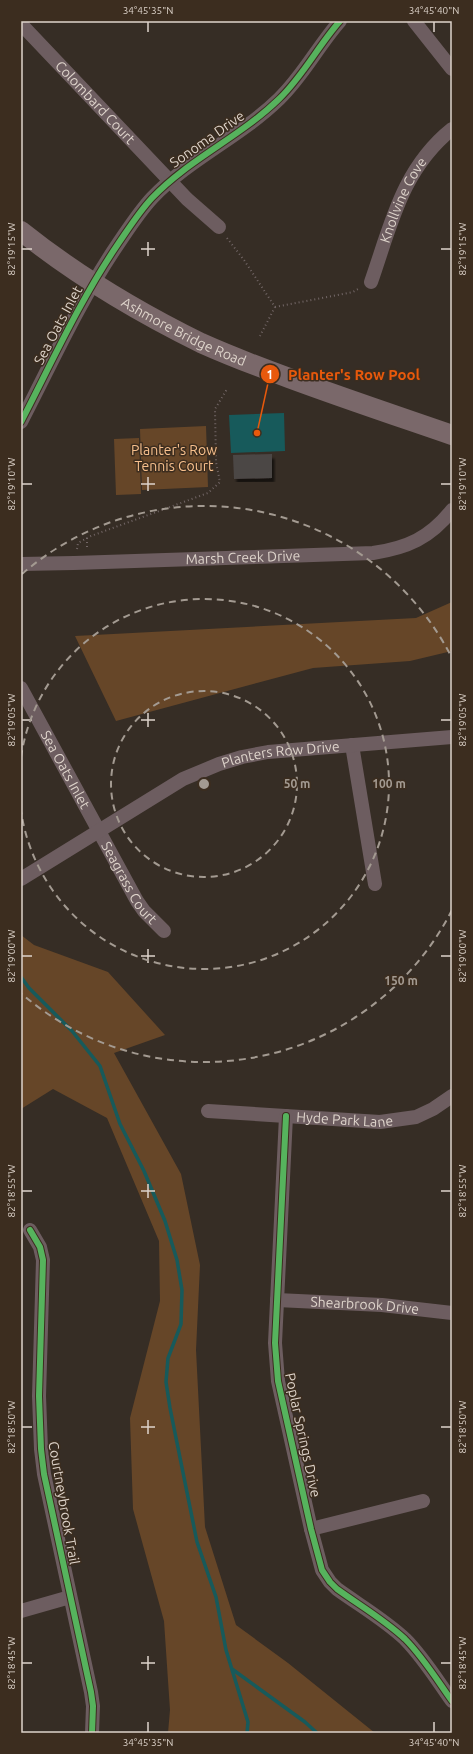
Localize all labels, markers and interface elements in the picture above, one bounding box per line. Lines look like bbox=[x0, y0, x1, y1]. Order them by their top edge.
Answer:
text: 34°45'35"N bbox=[123, 5, 173, 16]
text: 34°45'40"N bbox=[409, 5, 459, 16]
street label: Colombard Court bbox=[52, 57, 139, 148]
street label: Sonoma Drive bbox=[167, 107, 247, 171]
street label: Knollvine Cove bbox=[377, 154, 430, 245]
text: 82°19'15"W bbox=[6, 223, 17, 275]
text: 82°19'15"W bbox=[457, 223, 468, 275]
street label: Sea Oats Inlet bbox=[31, 282, 86, 367]
street label: Ashmore Bridge Road bbox=[119, 294, 248, 369]
callout: Planter's Row Pool bbox=[260, 361, 428, 388]
text: Planter's Row Pool bbox=[288, 366, 421, 383]
text: 1 bbox=[267, 368, 273, 381]
park label: Planter's Row Tennis Court bbox=[131, 442, 217, 474]
text: 82°19'10"W bbox=[6, 458, 17, 510]
text: 82°19'10"W bbox=[457, 458, 468, 510]
street label: Marsh Creek Drive bbox=[185, 547, 301, 567]
text: 82°19'05"W bbox=[6, 694, 17, 746]
text: 82°19'05"W bbox=[457, 694, 468, 746]
street label: Sea Oats Inlet bbox=[38, 728, 94, 812]
street label: Planters Row Drive bbox=[220, 738, 340, 771]
centre of rings bbox=[197, 777, 211, 791]
text: 50 m bbox=[284, 777, 310, 790]
text: 100 m bbox=[372, 777, 406, 790]
street label: Seagrass Court bbox=[98, 839, 161, 928]
text: 82°19'00"W bbox=[6, 930, 17, 982]
text: 82°19'00"W bbox=[457, 930, 468, 982]
text: 150 m bbox=[384, 974, 418, 987]
street label: Hyde Park Lane bbox=[296, 1109, 394, 1130]
text: 82°18'55"W bbox=[6, 1165, 17, 1217]
text: 82°18'55"W bbox=[457, 1165, 468, 1217]
street label: Shearbrook Drive bbox=[310, 1294, 420, 1317]
street label: Poplar Springs Drive bbox=[282, 1371, 324, 1499]
text: 82°18'50"W bbox=[6, 1401, 17, 1453]
text: 82°18'50"W bbox=[457, 1401, 468, 1453]
street label: Courtneybrook Trail bbox=[45, 1440, 83, 1566]
text: 82°18'45"W bbox=[6, 1637, 17, 1689]
text: 82°18'45"W bbox=[457, 1637, 468, 1689]
text: 34°45'35"N bbox=[123, 1737, 173, 1748]
text: 34°45'40"N bbox=[409, 1737, 459, 1748]

